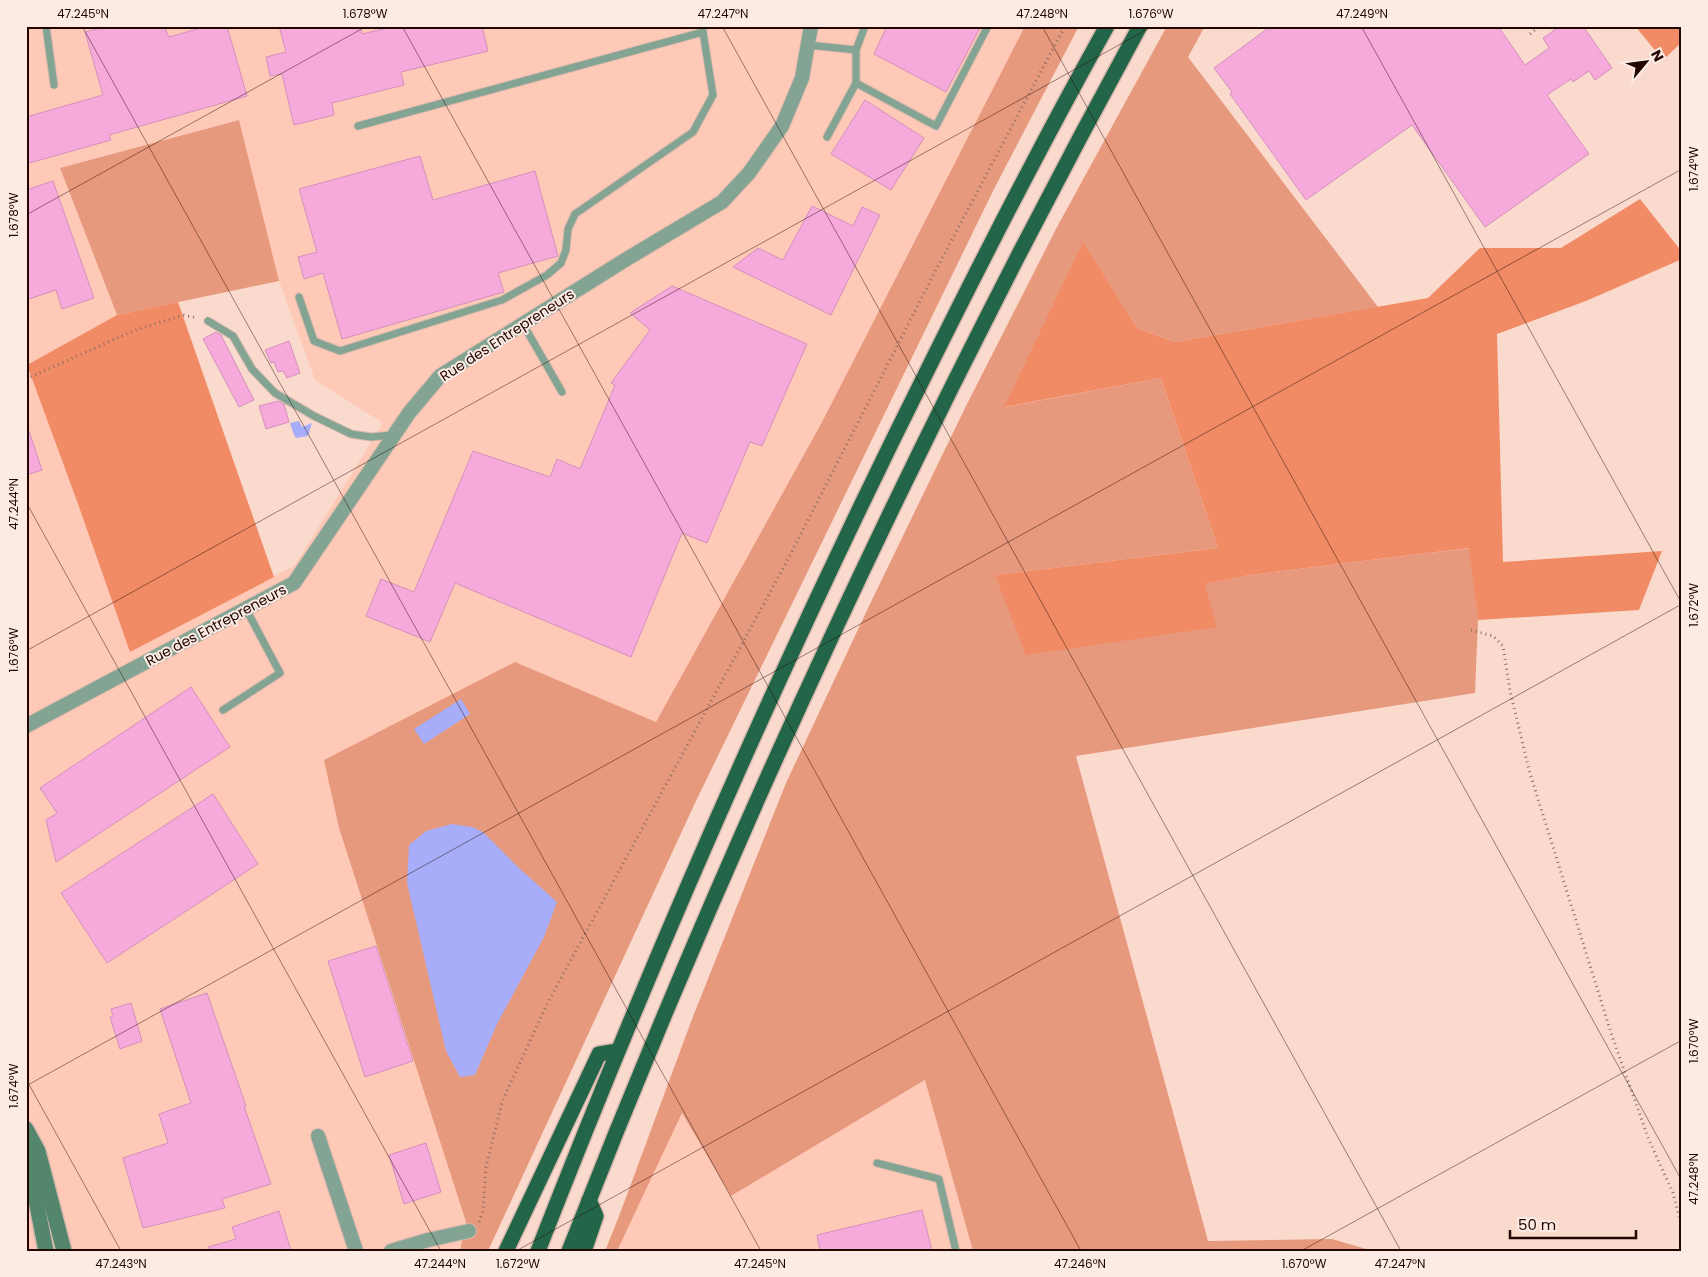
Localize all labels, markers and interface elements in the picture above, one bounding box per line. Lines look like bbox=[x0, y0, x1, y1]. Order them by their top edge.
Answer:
text: 47.245°N bbox=[57, 5, 109, 22]
text: 1.678°W bbox=[343, 5, 388, 22]
text: 47.247°N bbox=[698, 5, 748, 22]
text: 47.248°N bbox=[1016, 5, 1068, 22]
text: 1.676°W bbox=[1129, 5, 1174, 22]
text: 47.249°N bbox=[1336, 5, 1388, 22]
north arrow bbox=[1620, 38, 1670, 88]
text: N bbox=[1646, 46, 1669, 65]
text: 1.674°W bbox=[1685, 146, 1702, 191]
text: 1.678°W bbox=[5, 192, 22, 237]
street label: Rue des Entrepreneurs bbox=[436, 284, 578, 386]
text: 47.244°N bbox=[5, 478, 22, 530]
street label: Rue des Entrepreneurs bbox=[142, 579, 290, 671]
text: 1.672°W bbox=[1685, 583, 1702, 627]
text: 1.676°W bbox=[5, 627, 22, 672]
text: 1.670°W bbox=[1685, 1018, 1702, 1063]
text: 1.674°W bbox=[5, 1063, 22, 1108]
text: 47.248°N bbox=[1685, 1153, 1702, 1205]
scale bar bbox=[1510, 1207, 1637, 1239]
text: 50 m bbox=[1518, 1214, 1556, 1235]
text: 47.243°N bbox=[95, 1255, 147, 1272]
text: 47.244°N bbox=[414, 1255, 466, 1272]
text: 1.672°W bbox=[496, 1255, 540, 1272]
text: 47.245°N bbox=[734, 1255, 786, 1272]
text: 47.246°N bbox=[1054, 1255, 1106, 1272]
text: 1.670°W bbox=[1282, 1255, 1327, 1272]
text: 47.247°N bbox=[1375, 1255, 1425, 1272]

